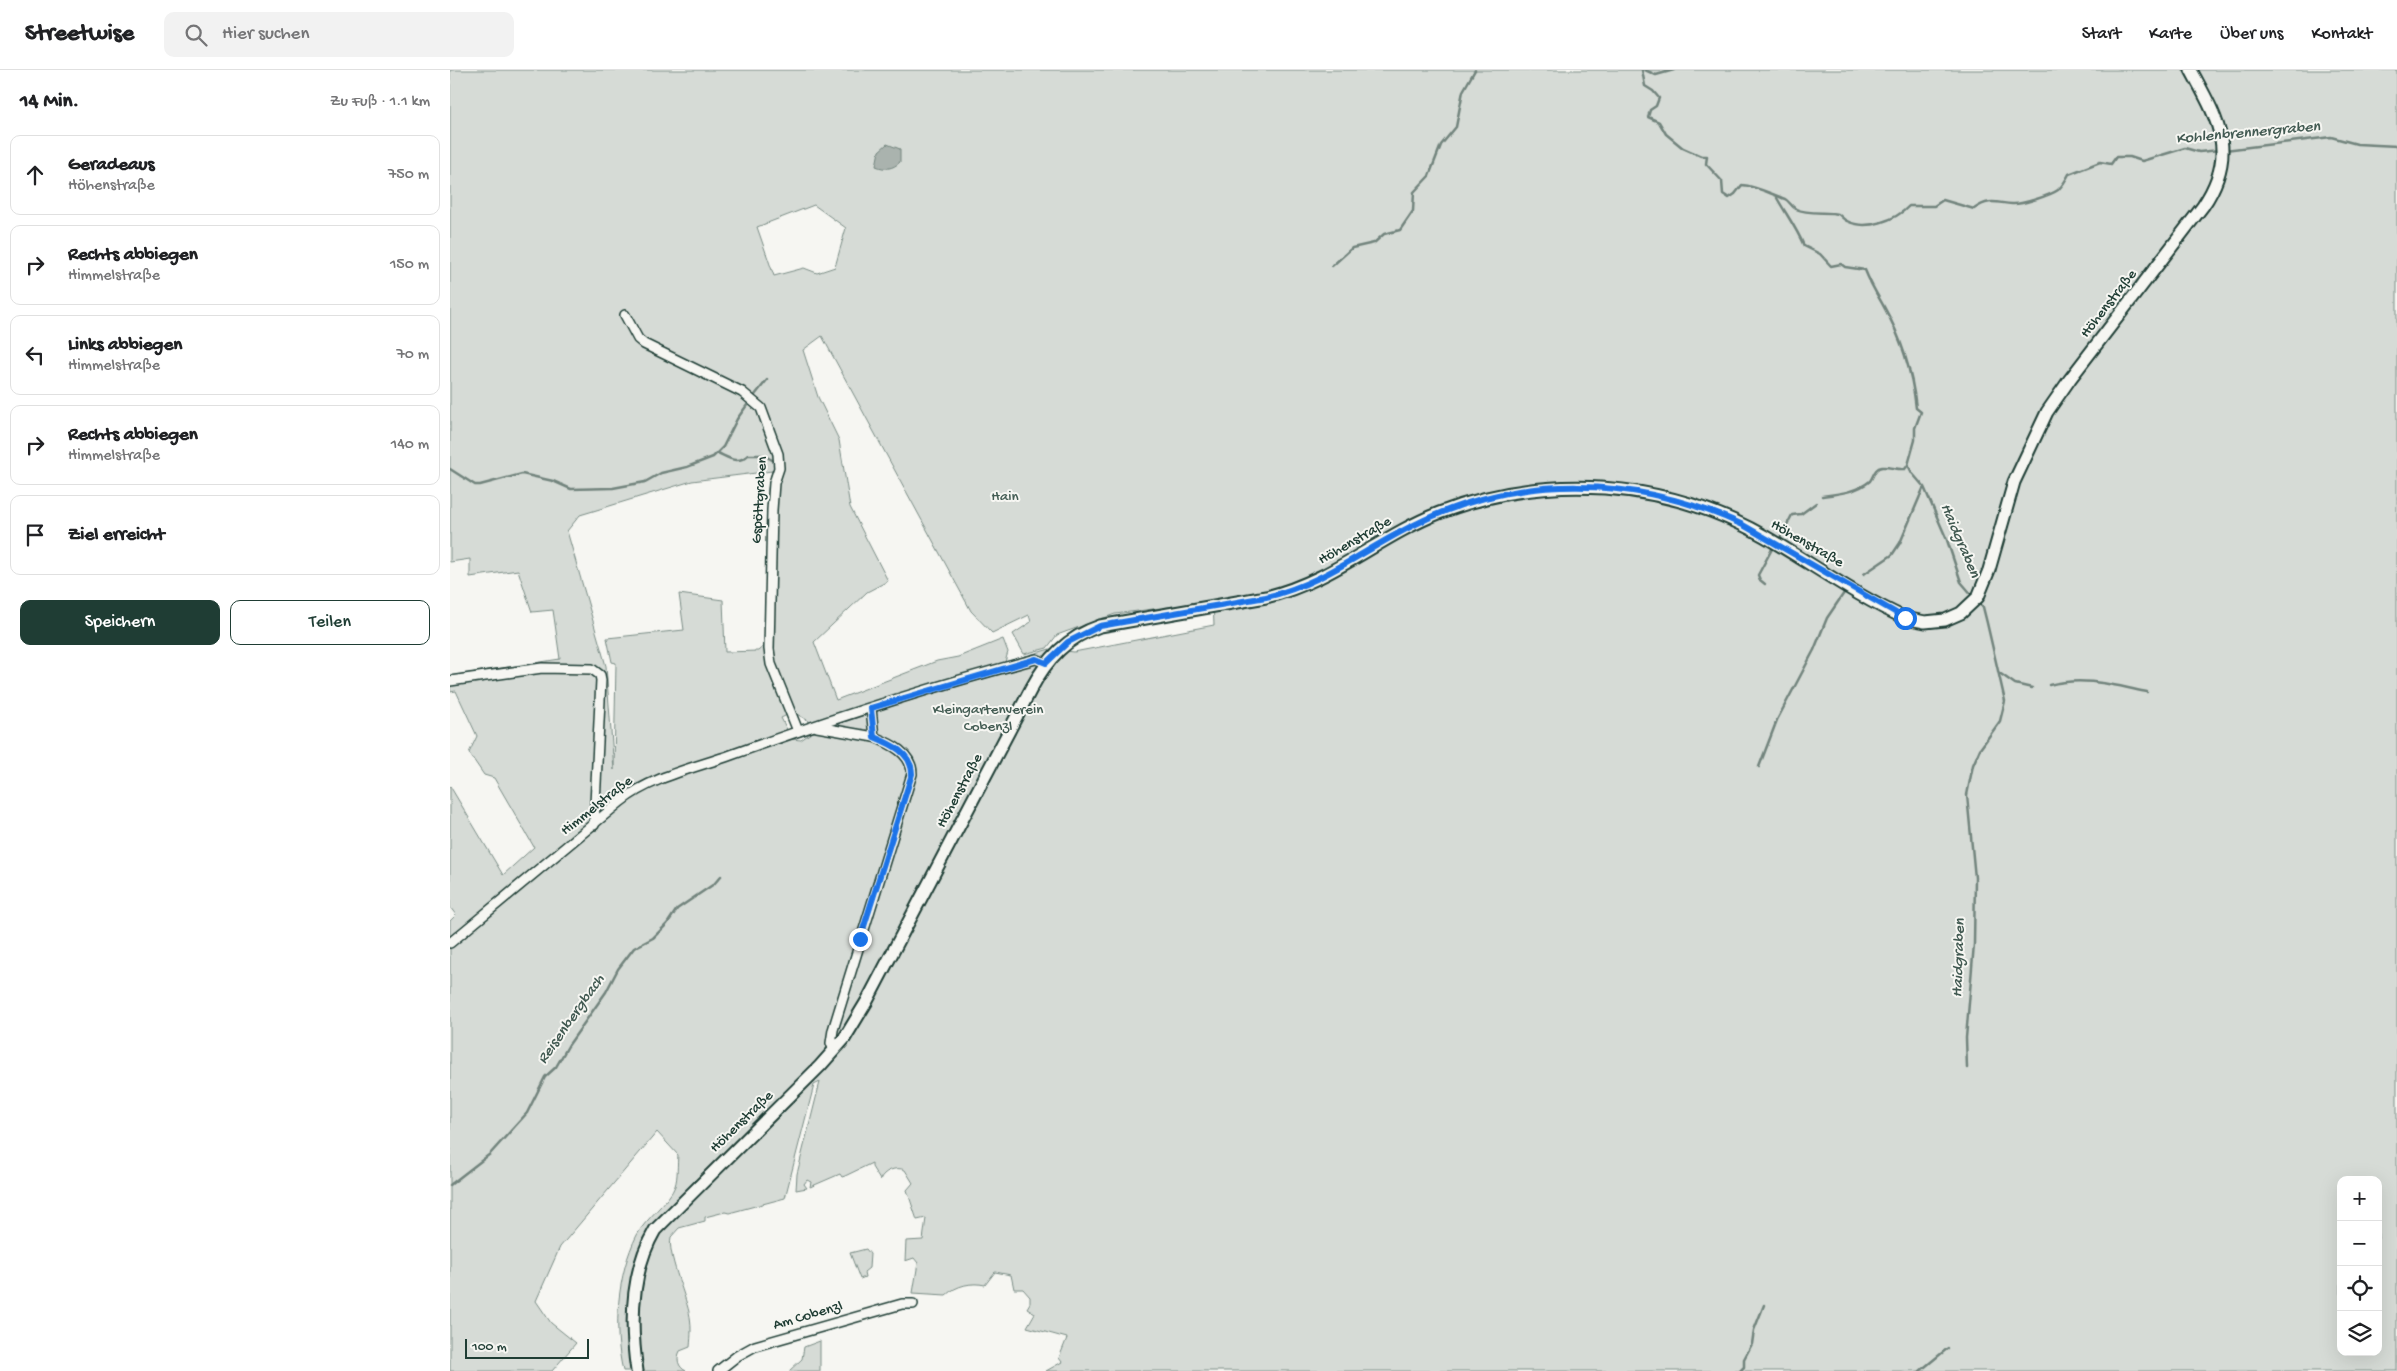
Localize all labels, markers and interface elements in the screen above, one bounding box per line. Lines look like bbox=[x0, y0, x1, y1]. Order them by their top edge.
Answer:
search box bbox=[164, 12, 514, 57]
text: Streetwise bbox=[25, 20, 134, 49]
icon: search bbox=[182, 21, 210, 49]
text: Hier suchen bbox=[222, 23, 309, 46]
text: Start bbox=[2082, 24, 2121, 45]
text: Karte bbox=[2149, 24, 2192, 45]
text: Über uns bbox=[2220, 24, 2283, 45]
text: Kontakt bbox=[2311, 24, 2372, 45]
text: 14 Min. bbox=[20, 90, 79, 115]
text: Zu Fuß · 1.1 km bbox=[330, 93, 430, 112]
water label: Kohlenbrennergraben bbox=[2175, 118, 2321, 150]
text: Geradeaus bbox=[68, 154, 154, 177]
icon: ahead bbox=[21, 161, 49, 189]
text: 750 m bbox=[388, 166, 429, 185]
text: Höhenstraße bbox=[68, 177, 155, 196]
text: Rechts abbiegen bbox=[68, 244, 198, 267]
icon: right bbox=[21, 251, 49, 279]
text: 150 m bbox=[390, 256, 429, 275]
street label: Höhenstraße bbox=[2077, 266, 2141, 342]
text: Himmelstraße bbox=[68, 267, 160, 286]
text: Links abbiegen bbox=[68, 334, 182, 357]
icon: left bbox=[21, 341, 49, 369]
text: 70 m bbox=[396, 346, 429, 365]
text: Himmelstraße bbox=[68, 357, 160, 376]
text: Rechts abbiegen bbox=[68, 424, 198, 447]
icon: right bbox=[21, 431, 49, 459]
text: 140 m bbox=[391, 436, 429, 455]
text: Himmelstraße bbox=[68, 447, 160, 466]
street label: Gspöttgraben bbox=[748, 456, 772, 544]
park label: Hain bbox=[991, 488, 1019, 506]
water label: Haidgraben bbox=[1935, 501, 1983, 581]
street label: Höhenstraße bbox=[1315, 513, 1395, 569]
street label: Höhenstraße bbox=[1767, 516, 1847, 572]
icon: arrive bbox=[21, 521, 49, 549]
text: Ziel erreicht bbox=[68, 524, 165, 547]
button: Speichern bbox=[20, 600, 220, 645]
button: Teilen bbox=[230, 600, 430, 645]
route start bbox=[1894, 607, 1917, 630]
park label: Kleingartenverein Cobenzl bbox=[933, 701, 1043, 736]
street label: Höhenstraße bbox=[933, 751, 987, 831]
street label: Himmelstraße bbox=[557, 772, 637, 840]
water label: Haidgraben bbox=[1949, 918, 1971, 998]
route end bbox=[849, 928, 872, 951]
water label: Reisenbergbach bbox=[534, 971, 610, 1068]
street label: Höhenstraße bbox=[706, 1087, 778, 1157]
map controls bbox=[2337, 1176, 2382, 1356]
button: + bbox=[2337, 1176, 2382, 1221]
button: − bbox=[2337, 1221, 2382, 1266]
button: locate bbox=[2337, 1266, 2382, 1311]
street label: Am Cobenzl bbox=[771, 1297, 845, 1335]
button: layers bbox=[2337, 1311, 2382, 1356]
scale bar bbox=[465, 1336, 589, 1359]
text: 100 m bbox=[472, 1339, 507, 1356]

